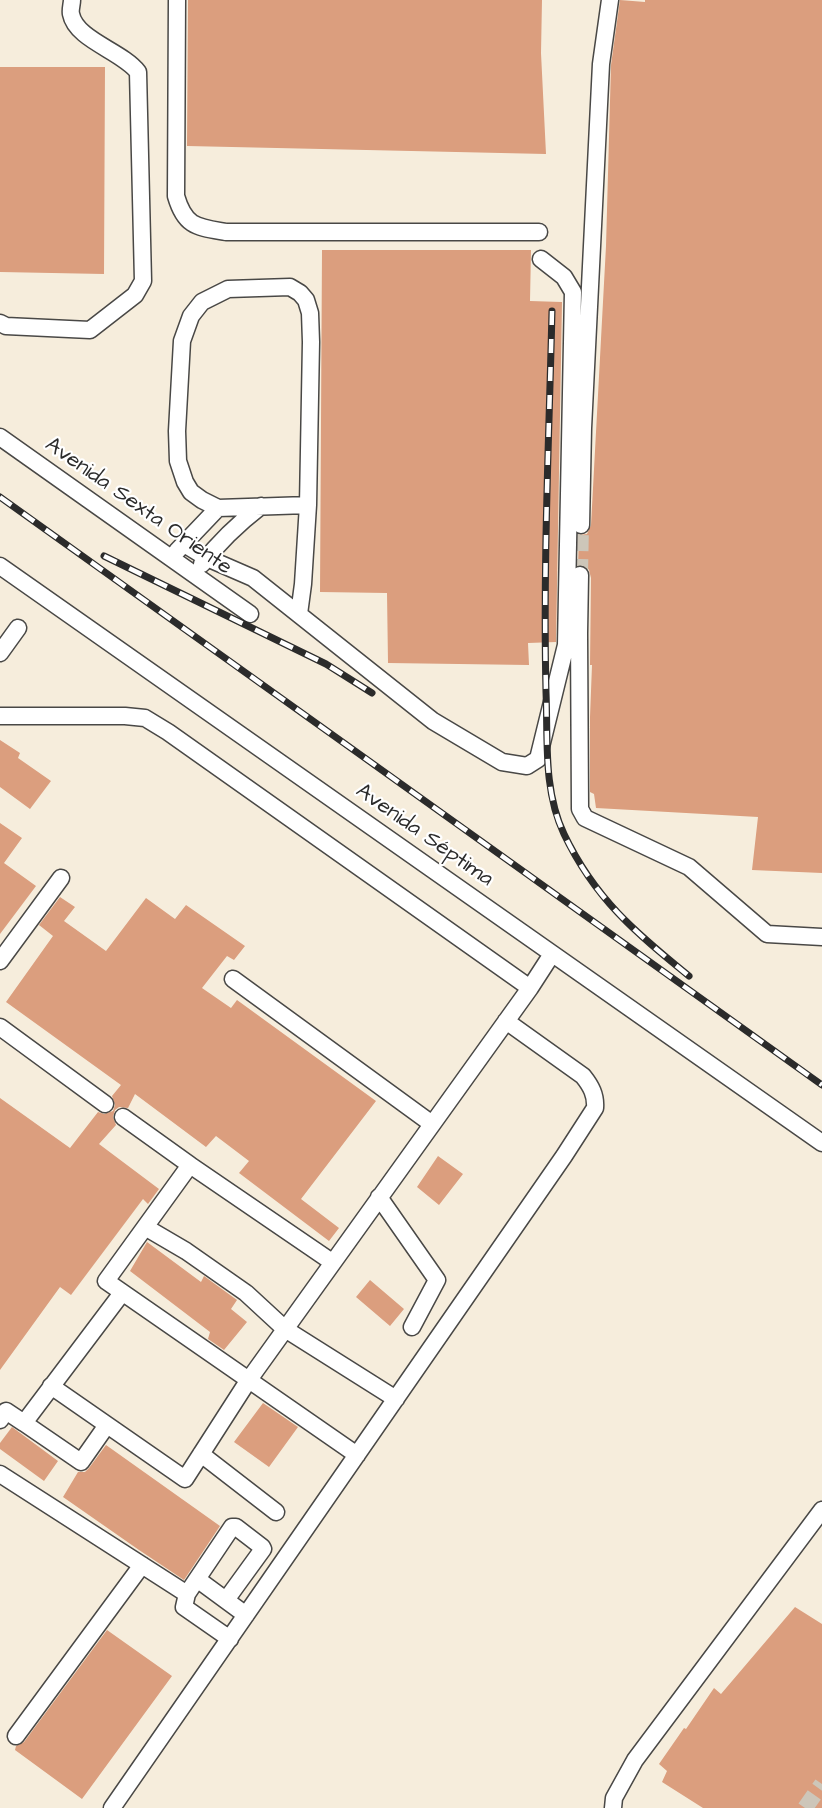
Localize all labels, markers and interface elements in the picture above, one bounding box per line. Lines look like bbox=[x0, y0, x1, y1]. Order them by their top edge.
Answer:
street label: Avenida Sexta Oriente bbox=[39, 432, 237, 582]
street label: Avenida Séptima bbox=[350, 779, 498, 893]

